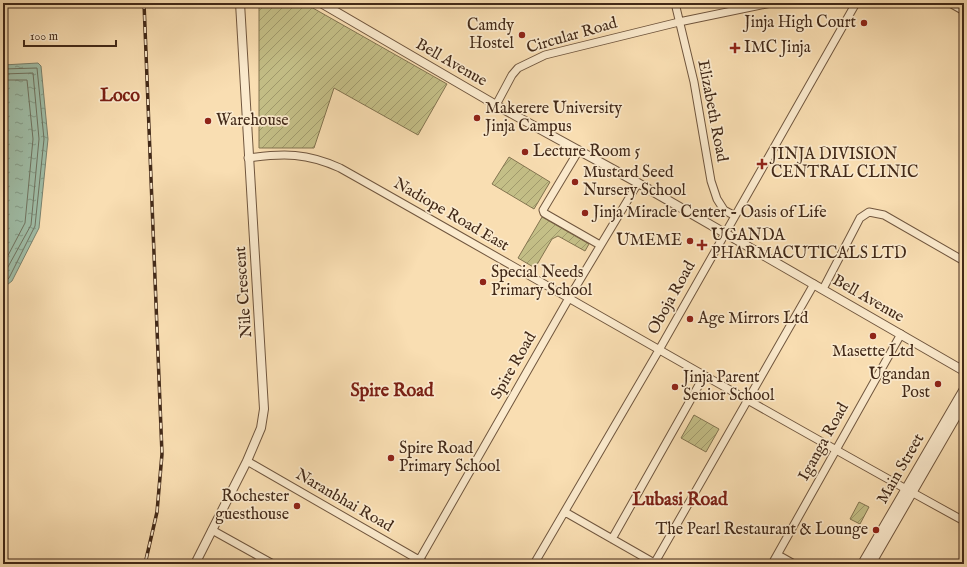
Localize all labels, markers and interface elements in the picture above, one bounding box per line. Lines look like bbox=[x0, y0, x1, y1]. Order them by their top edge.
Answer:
street label: Circular Road bbox=[524, 13, 620, 59]
place label: Jinja High Court bbox=[742, 13, 857, 33]
place label: Camdy Hostel bbox=[467, 16, 515, 54]
marker: Jinja High Court bbox=[859, 18, 869, 28]
scale bar bbox=[24, 22, 116, 48]
text: 100 m bbox=[30, 29, 58, 44]
marker: Camdy Hostel bbox=[517, 30, 527, 40]
street label: Bell Avenue bbox=[412, 35, 490, 91]
place label: IMC Jinja bbox=[744, 38, 811, 58]
marker: IMC Jinja bbox=[729, 42, 741, 54]
street label: Elizabeth Road bbox=[692, 58, 732, 164]
district label: Loco bbox=[100, 85, 140, 108]
place label: Makerere University Jinja Campus bbox=[483, 99, 622, 137]
place label: Warehouse bbox=[216, 111, 289, 131]
marker: Makerere University Jinja Campus bbox=[472, 113, 482, 123]
marker: Warehouse bbox=[203, 116, 213, 126]
place label: Lecture Room 5 bbox=[533, 142, 640, 162]
place label: JINJA DIVISION CENTRAL CLINIC bbox=[769, 145, 919, 183]
marker: Lecture Room 5 bbox=[520, 147, 530, 157]
marker: JINJA DIVISION CENTRAL CLINIC bbox=[756, 158, 768, 170]
place label: Mustard Seed Nursery School bbox=[583, 163, 687, 201]
street label: Nadiope Road East bbox=[390, 174, 513, 256]
marker: Mustard Seed Nursery School bbox=[570, 177, 580, 187]
place label: Jinja Miracle Center - Oasis of Life bbox=[591, 203, 827, 223]
marker: Jinja Miracle Center - Oasis of Life bbox=[580, 208, 590, 218]
place label: UGANDA PHARMACUTICALS LTD bbox=[711, 226, 907, 264]
place label: UMEME bbox=[616, 231, 682, 251]
marker: UMEME bbox=[685, 236, 695, 246]
marker: UGANDA PHARMACUTICALS LTD bbox=[696, 239, 708, 251]
street label: Nile Crescent bbox=[231, 245, 257, 338]
street label: Oboja Road bbox=[644, 257, 701, 338]
place label: Special Needs Primary School bbox=[491, 263, 593, 301]
street label: Bell Avenue bbox=[829, 271, 907, 327]
marker: Special Needs Primary School bbox=[478, 277, 488, 287]
place label: Age Mirrors Ltd bbox=[697, 309, 809, 329]
marker: Age Mirrors Ltd bbox=[685, 314, 695, 324]
street label: Spire Road bbox=[487, 329, 541, 403]
marker: Masette Ltd bbox=[868, 331, 878, 341]
place label: Masette Ltd bbox=[832, 342, 915, 362]
place label: Ugandan Post bbox=[869, 365, 931, 403]
place label: Jinja Parent Senior School bbox=[681, 368, 775, 406]
marker: Ugandan Post bbox=[933, 379, 943, 389]
district label: Spire Road bbox=[350, 380, 434, 403]
marker: Jinja Parent Senior School bbox=[670, 382, 680, 392]
street label: Iganga Road bbox=[794, 399, 854, 485]
street label: Main Street bbox=[873, 430, 929, 508]
place label: Spire Road Primary School bbox=[399, 439, 501, 477]
marker: Spire Road Primary School bbox=[386, 453, 396, 463]
street label: Naranbhai Road bbox=[292, 465, 397, 537]
place label: Rochester guesthouse bbox=[215, 487, 289, 525]
district label: Lubasi Road bbox=[632, 489, 728, 512]
marker: Rochester guesthouse bbox=[292, 501, 302, 511]
place label: The Pearl Restaurant & Lounge bbox=[655, 520, 868, 540]
marker: The Pearl Restaurant & Lounge bbox=[871, 525, 881, 535]

